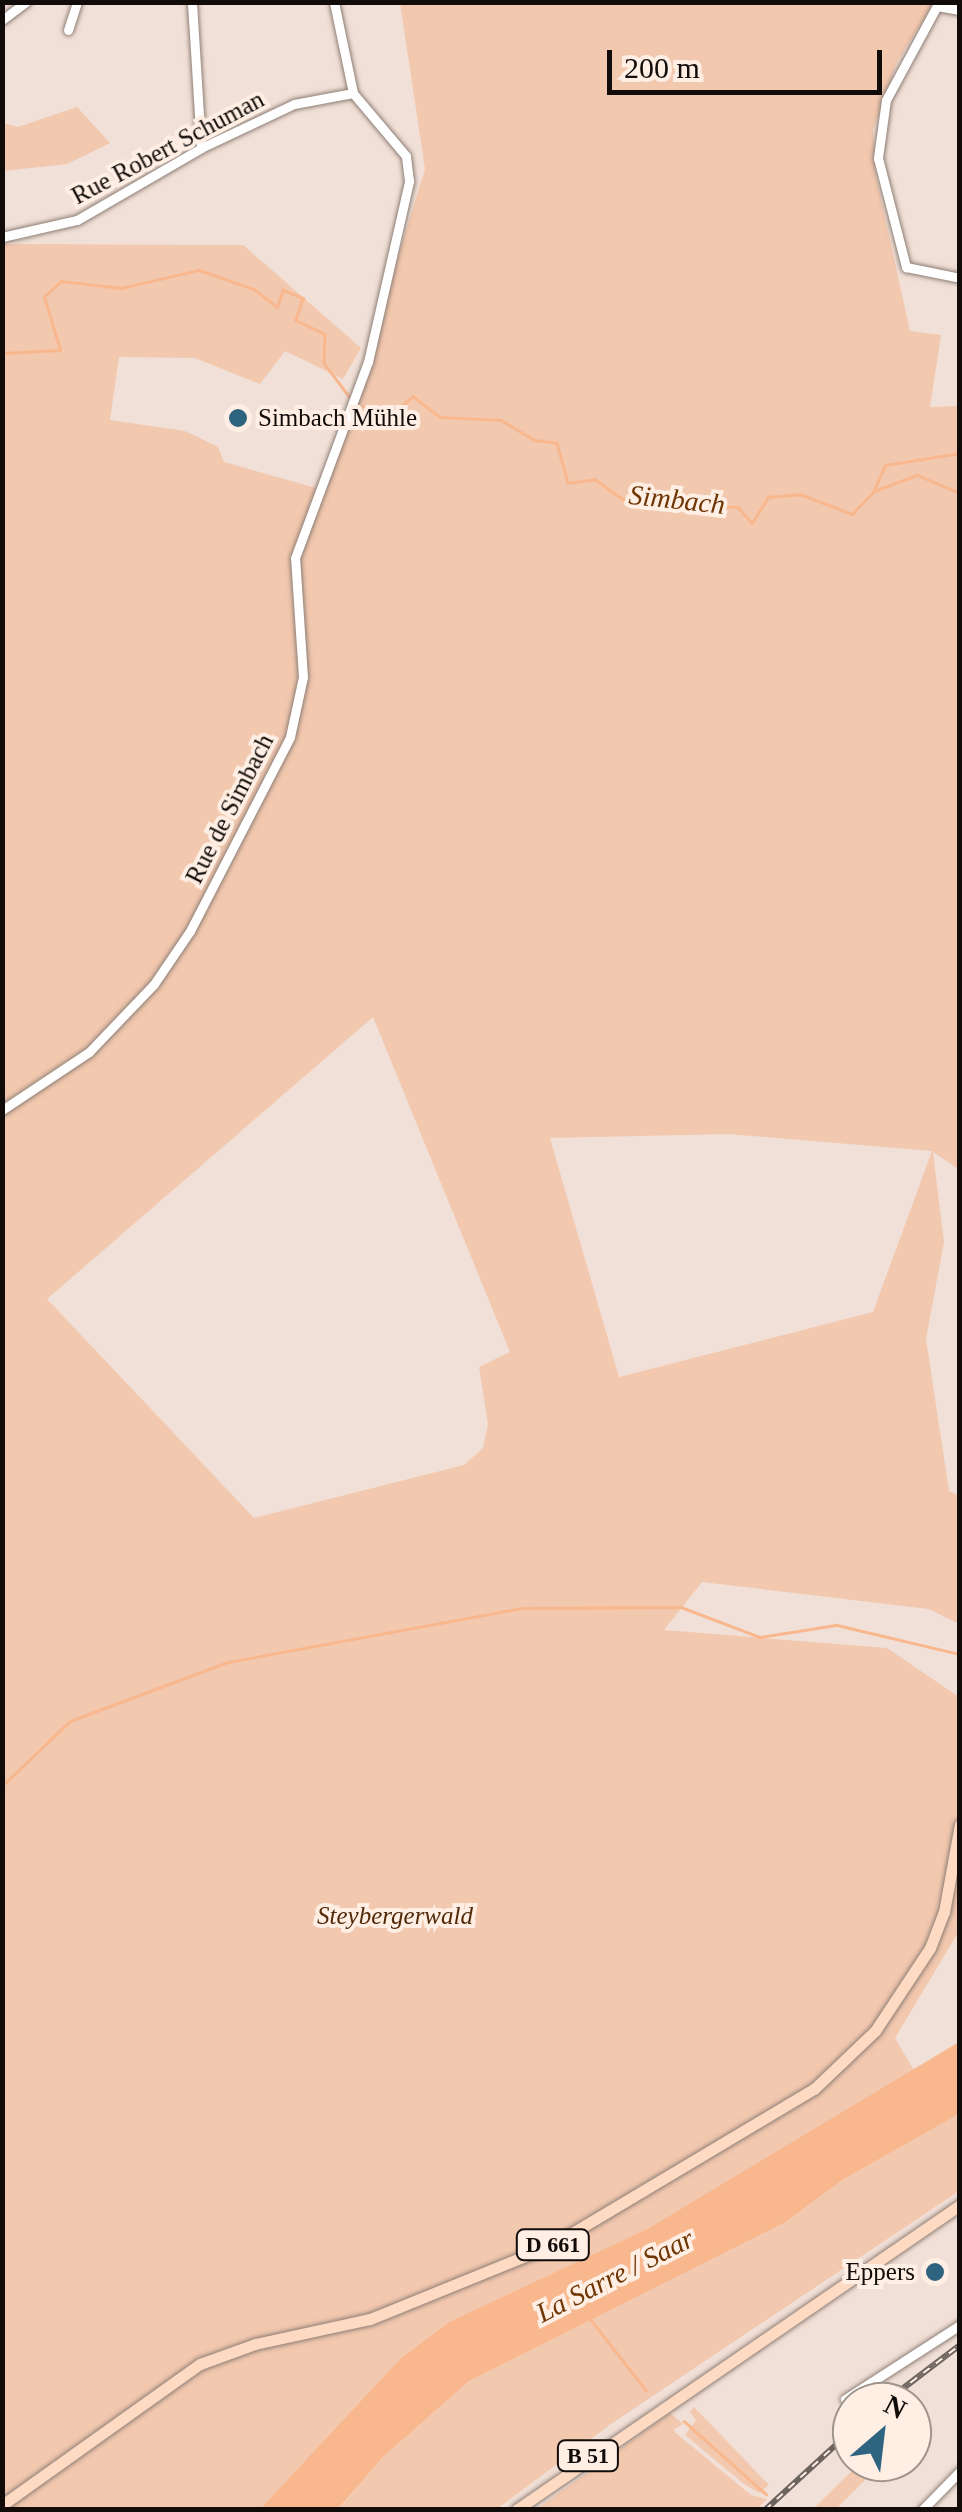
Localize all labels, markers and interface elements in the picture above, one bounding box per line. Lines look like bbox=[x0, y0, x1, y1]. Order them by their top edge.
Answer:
scale bar bbox=[612, 30, 887, 92]
text: 200 m bbox=[624, 51, 700, 84]
street label: Rue Robert Schuman bbox=[67, 85, 269, 211]
place label: Simbach Mühle bbox=[258, 403, 417, 433]
marker: Simbach Mühle bbox=[227, 407, 249, 429]
water label: Simbach bbox=[627, 478, 727, 522]
street label: Rue de Simbach bbox=[179, 729, 281, 889]
park label: Steybergerwald bbox=[317, 1901, 473, 1931]
water label: La Sarre / Saar bbox=[531, 2222, 699, 2330]
road number: D 661 bbox=[516, 2228, 590, 2262]
place label: Eppers bbox=[846, 2257, 915, 2287]
marker: Eppers bbox=[924, 2261, 946, 2283]
north arrow bbox=[832, 2382, 932, 2482]
text: N bbox=[879, 2388, 912, 2425]
road number: B 51 bbox=[556, 2439, 620, 2473]

